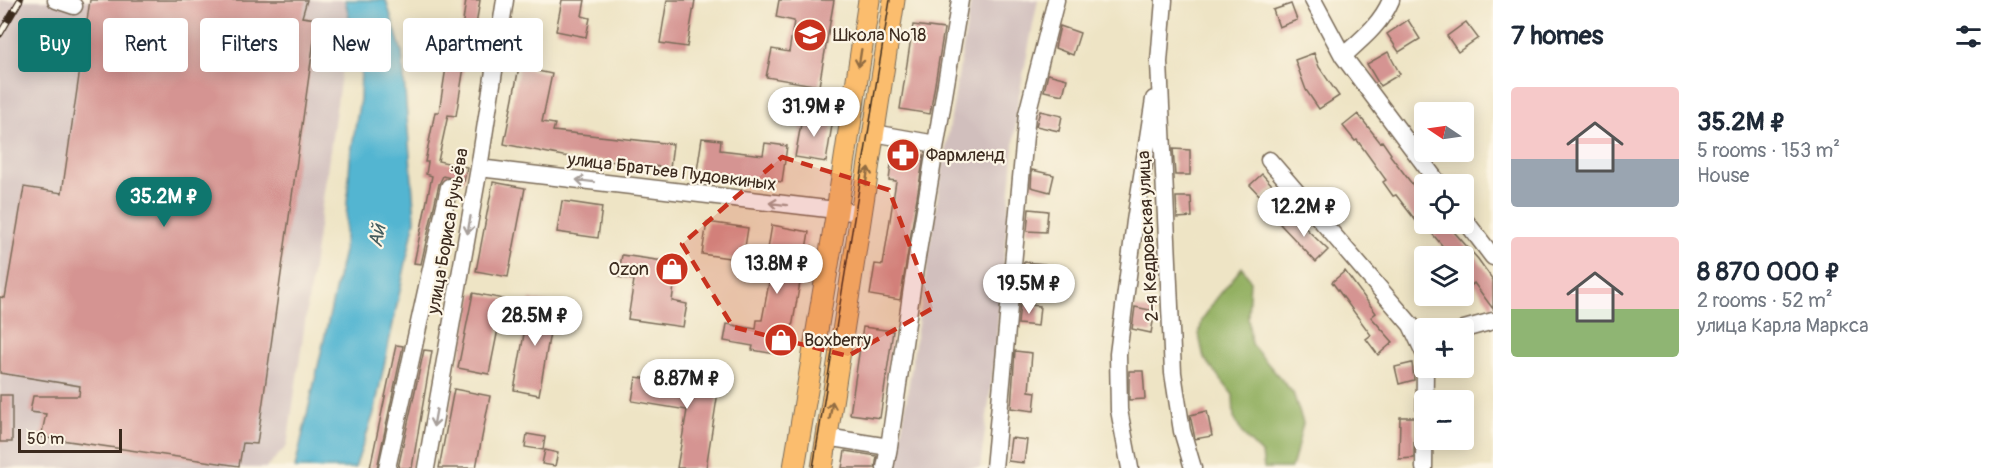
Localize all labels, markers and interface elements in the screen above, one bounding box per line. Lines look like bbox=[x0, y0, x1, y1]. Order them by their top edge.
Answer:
school or university icon: Школа №18 bbox=[792, 17, 828, 53]
chip: Buy bbox=[18, 18, 91, 72]
chip: Rent bbox=[103, 18, 188, 72]
chip: Filters bbox=[200, 18, 299, 72]
chip: New bbox=[311, 18, 391, 72]
chip: Apartment bbox=[403, 18, 543, 72]
text: 7 homes bbox=[1511, 20, 1603, 52]
icon: filters bbox=[1952, 20, 1985, 53]
place label: Школа №18 bbox=[833, 24, 926, 47]
one-way arrow bbox=[854, 47, 865, 67]
pin: 31.9M ₽ bbox=[759, 87, 869, 138]
text: 31.9M ₽ bbox=[782, 94, 846, 119]
north arrow bbox=[1414, 102, 1474, 162]
map controls bbox=[1414, 102, 1474, 450]
text: 35.2M ₽ bbox=[1697, 106, 1786, 138]
icon: home bbox=[1559, 111, 1631, 183]
pharmacy icon: Фармленд bbox=[885, 137, 921, 173]
text: 5 rooms · 153 m² bbox=[1697, 138, 1840, 163]
place label: Фармленд bbox=[926, 144, 1005, 167]
street label: улица Бориса Ручьёва bbox=[422, 146, 474, 317]
street label: улица Братьев Пудовкиных bbox=[565, 148, 778, 196]
street label: 2-я Кедровская улица bbox=[1132, 150, 1164, 322]
text: House bbox=[1697, 163, 1749, 188]
one-way arrow bbox=[862, 167, 873, 186]
button: locate bbox=[1414, 174, 1474, 234]
one-way arrow bbox=[575, 175, 595, 186]
pin: 35.2M ₽ bbox=[109, 177, 219, 228]
text: 35.2M ₽ bbox=[130, 184, 198, 209]
pin: 12.2M ₽ bbox=[1249, 187, 1359, 238]
text: 12.2M ₽ bbox=[1271, 194, 1337, 219]
one-way arrow bbox=[769, 198, 789, 209]
one-way arrow bbox=[463, 215, 474, 235]
water label: Ай bbox=[363, 221, 392, 249]
pin: 13.8M ₽ bbox=[722, 244, 832, 295]
button: layers bbox=[1414, 246, 1474, 306]
shop icon: Ozon bbox=[654, 251, 690, 287]
text: 13.8M ₽ bbox=[745, 251, 809, 276]
text: 8 870 000 ₽ bbox=[1697, 256, 1841, 288]
place label: Ozon bbox=[609, 258, 649, 281]
icon: home bbox=[1559, 261, 1631, 333]
pin: 19.5M ₽ bbox=[974, 264, 1084, 315]
text: 19.5M ₽ bbox=[997, 271, 1061, 296]
text: 2 rooms · 52 m² bbox=[1697, 288, 1833, 313]
pin: 28.5M ₽ bbox=[480, 296, 590, 347]
text: 28.5M ₽ bbox=[501, 303, 569, 328]
text: улица Карла Маркса bbox=[1697, 313, 1868, 338]
button: + bbox=[1414, 318, 1474, 378]
shop icon: Boxberry bbox=[763, 322, 799, 358]
place label: Boxberry bbox=[804, 329, 871, 352]
pin: 8.87M ₽ bbox=[632, 359, 742, 410]
text: 8.87M ₽ bbox=[654, 366, 720, 391]
button: − bbox=[1414, 390, 1474, 450]
one-way arrow bbox=[825, 401, 836, 421]
one-way arrow bbox=[429, 407, 440, 427]
scale bar bbox=[18, 426, 122, 454]
text: 50 m bbox=[27, 429, 64, 449]

